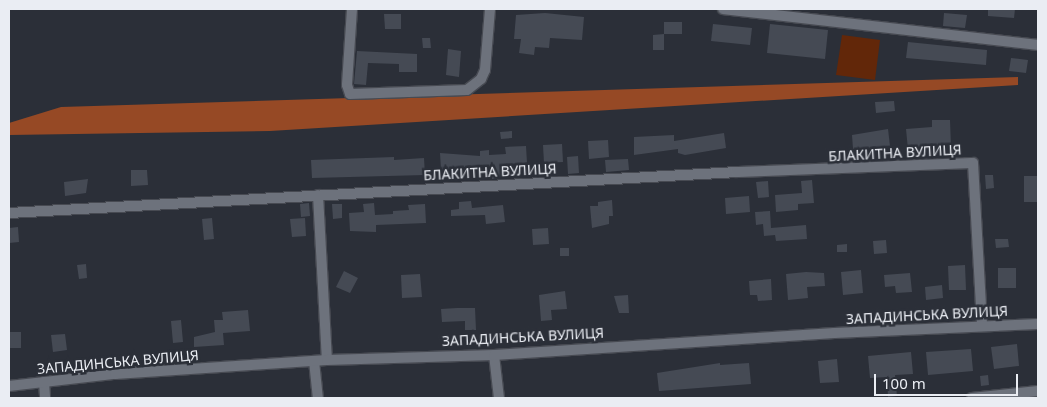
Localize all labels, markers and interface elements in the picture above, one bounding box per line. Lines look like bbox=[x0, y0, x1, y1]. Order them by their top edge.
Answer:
street label: БЛАКИТНА ВУЛИЦЯ bbox=[828, 141, 962, 165]
street label: БЛАКИТНА ВУЛИЦЯ bbox=[423, 160, 557, 184]
street label: ЗАПАДИНСЬКА ВУЛИЦЯ bbox=[846, 302, 1008, 328]
street label: ЗАПАДИНСЬКА ВУЛИЦЯ bbox=[442, 324, 604, 350]
street label: ЗАПАДИНСЬКА ВУЛИЦЯ bbox=[36, 347, 200, 377]
scale bar bbox=[877, 364, 1021, 396]
text: 100 m bbox=[882, 373, 926, 393]

